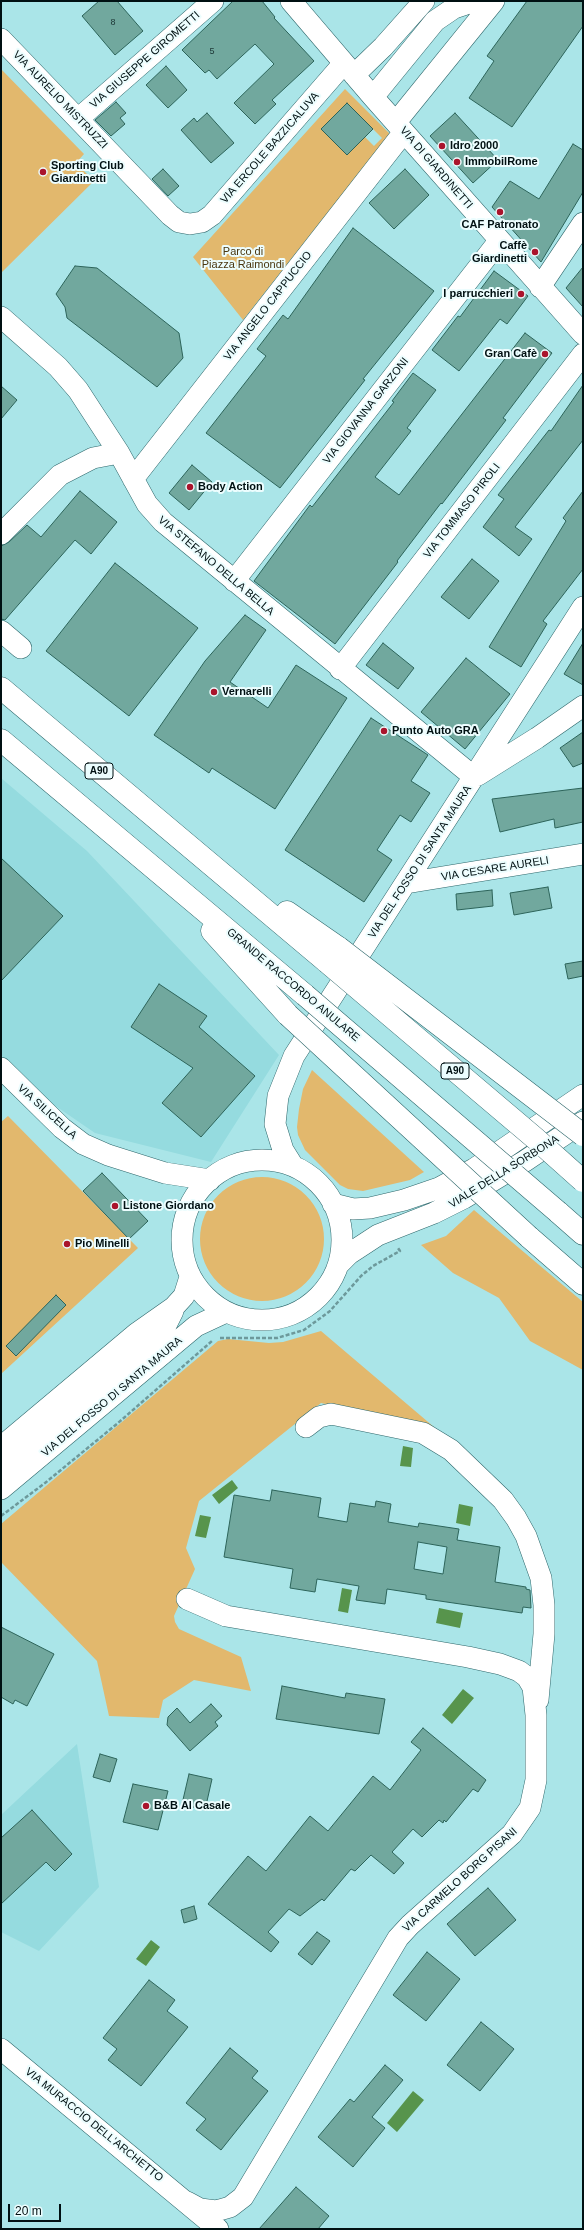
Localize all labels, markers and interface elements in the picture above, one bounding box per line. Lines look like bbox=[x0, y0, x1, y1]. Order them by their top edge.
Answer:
street label: VIA GIUSEPPE GIROMETTI bbox=[87, 9, 203, 111]
house number: 8 bbox=[110, 18, 116, 28]
house number: 5 bbox=[209, 47, 215, 57]
street label: VIA AURELIO MISTRUZZI bbox=[10, 48, 110, 152]
street label: VIA ERCOLE BAZZICALUVA bbox=[218, 90, 322, 206]
street label: VIA DI GIARDINETTI bbox=[397, 124, 475, 212]
place label: Idro 2000 bbox=[450, 139, 498, 153]
marker: Idro 2000 bbox=[437, 141, 447, 151]
place label: ImmobilRome bbox=[465, 155, 538, 169]
marker: ImmobilRome bbox=[452, 157, 462, 167]
place label: Sporting Club Giardinetti bbox=[51, 159, 124, 185]
marker: Sporting Club Giardinetti bbox=[38, 167, 48, 177]
marker: CAF Patronato bbox=[495, 207, 505, 217]
place label: CAF Patronato bbox=[462, 218, 538, 232]
place label: Caffè Giardinetti bbox=[472, 239, 527, 265]
park label: Parco di Piazza Raimondi bbox=[202, 245, 284, 271]
marker: Caffè Giardinetti bbox=[530, 247, 540, 257]
street label: VIA ANGELO CAPPUCCIO bbox=[221, 249, 315, 363]
place label: I parrucchieri bbox=[443, 287, 513, 301]
marker: I parrucchieri bbox=[516, 289, 526, 299]
place label: Gran Cafè bbox=[484, 347, 537, 361]
marker: Gran Cafè bbox=[540, 349, 550, 359]
street label: VIA GIOVANNA GARZONI bbox=[320, 355, 412, 467]
street label: VIA TOMMASO PIROLI bbox=[421, 461, 503, 561]
place label: Body Action bbox=[198, 480, 263, 494]
marker: Body Action bbox=[185, 482, 195, 492]
street label: VIA STEFANO DELLA BELLA bbox=[155, 514, 277, 618]
place label: Vernarelli bbox=[222, 685, 272, 699]
marker: Vernarelli bbox=[209, 687, 219, 697]
place label: Punto Auto GRA bbox=[392, 724, 479, 738]
marker: Punto Auto GRA bbox=[379, 726, 389, 736]
road number: A90 bbox=[85, 763, 113, 779]
street label: VIA DEL FOSSO DI SANTA MAURA bbox=[366, 783, 474, 941]
street label: VIA CESARE AURELI bbox=[440, 854, 550, 884]
street label: GRANDE RACCORDO ANULARE bbox=[224, 926, 362, 1044]
road number: A90 bbox=[441, 1063, 469, 1079]
street label: VIA SILICELLA bbox=[15, 1082, 79, 1142]
street label: VIALE DELLA SORBONA bbox=[447, 1133, 561, 1211]
place label: Listone Giordano bbox=[123, 1199, 214, 1213]
marker: Listone Giordano bbox=[110, 1201, 120, 1211]
place label: Pio Minelli bbox=[75, 1237, 129, 1251]
marker: Pio Minelli bbox=[62, 1239, 72, 1249]
street label: VIA DEL FOSSO DI SANTA MAURA bbox=[39, 1334, 185, 1460]
place label: B&B Al Casale bbox=[154, 1799, 230, 1813]
marker: B&B Al Casale bbox=[141, 1801, 151, 1811]
street label: VIA CARMELO BORG PISANI bbox=[400, 1825, 520, 1935]
street label: VIA MURACCIO DELL'ARCHETTO bbox=[22, 2065, 166, 2185]
scale bar bbox=[10, 2196, 63, 2222]
text: 20 m bbox=[15, 2204, 42, 2218]

